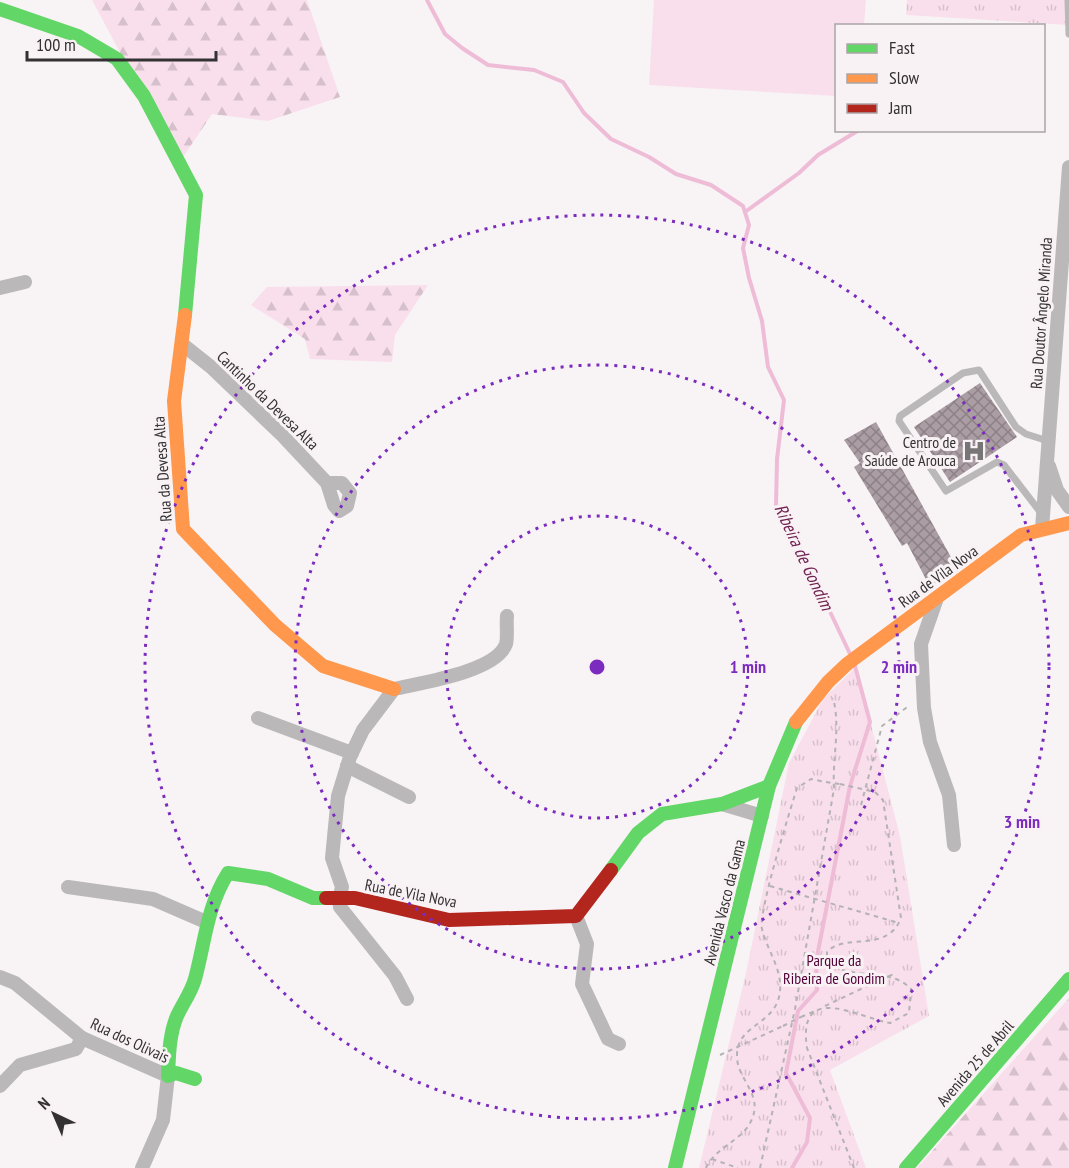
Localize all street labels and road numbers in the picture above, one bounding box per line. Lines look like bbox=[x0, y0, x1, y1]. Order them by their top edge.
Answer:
street label: Rua Doutor Ângelo Miranda bbox=[1026, 236, 1056, 390]
street label: Cantinho da Devesa Alta bbox=[213, 346, 323, 454]
street label: Rua da Devesa Alta bbox=[148, 416, 176, 522]
street label: Rua de Vila Nova bbox=[894, 540, 982, 612]
street label: Avenida Vasco da Gama bbox=[699, 837, 749, 967]
street label: Rua de Vila Nova bbox=[363, 874, 459, 912]
street label: Rua dos Olivais bbox=[87, 1013, 173, 1067]
street label: Avenida 25 de Abril bbox=[932, 1016, 1018, 1110]

